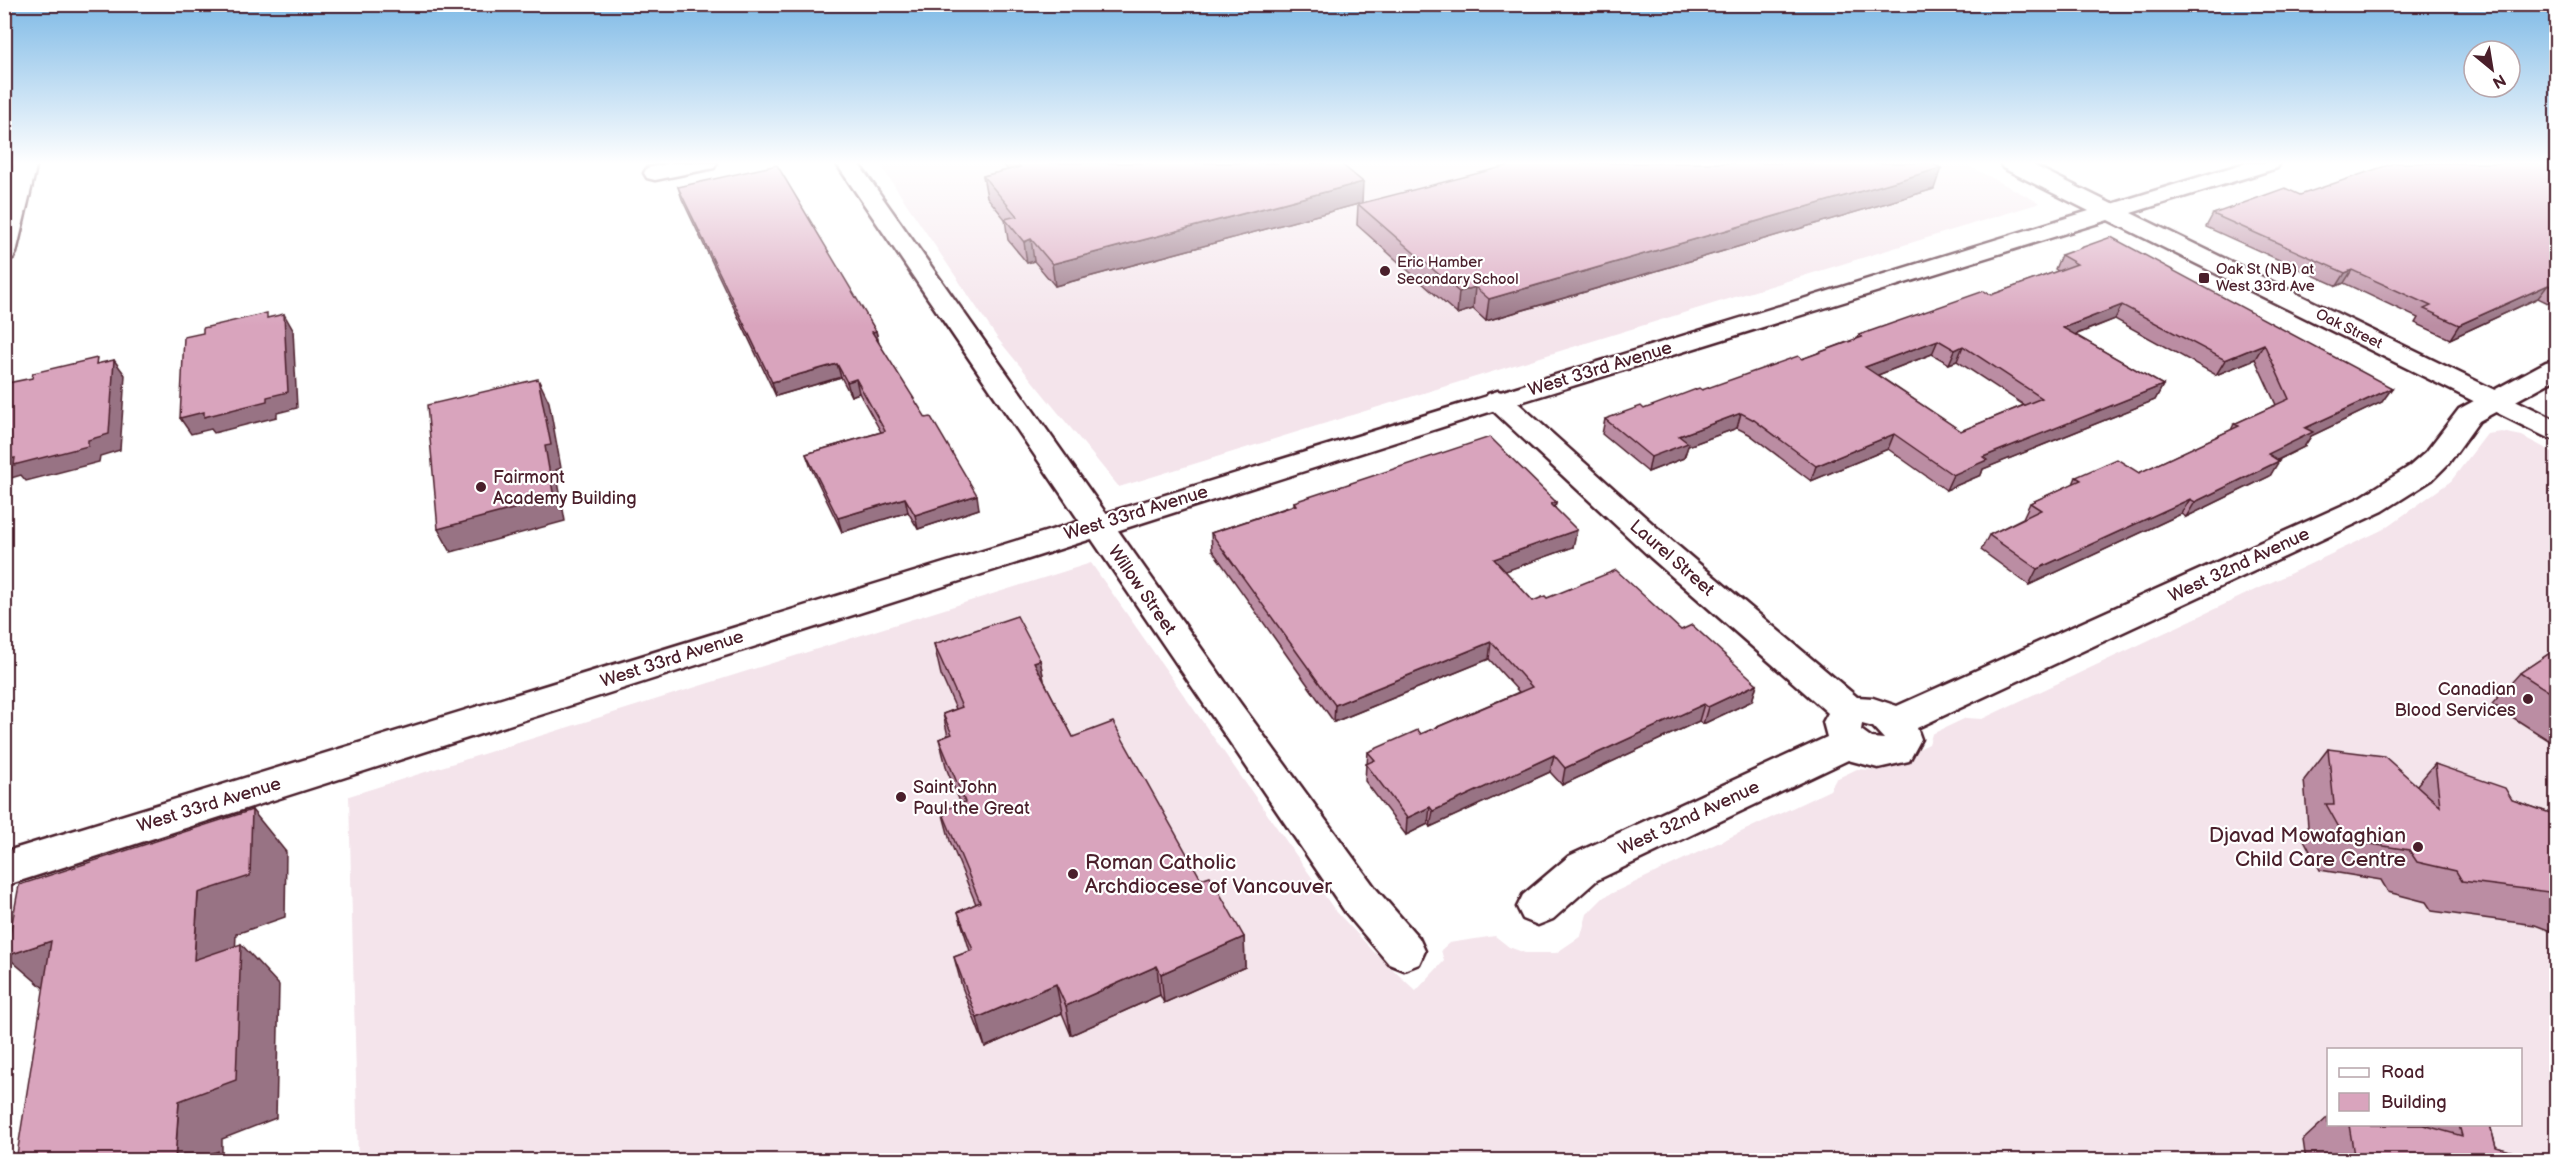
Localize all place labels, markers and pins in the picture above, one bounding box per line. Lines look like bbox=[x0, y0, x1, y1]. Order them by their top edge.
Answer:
place label: Eric Hamber Secondary School bbox=[1397, 253, 1518, 289]
place label: Oak St (NB) at West 33rd Ave bbox=[2216, 260, 2315, 296]
marker: Eric Hamber Secondary School bbox=[1378, 264, 1392, 278]
marker: Oak St (NB) at West 33rd Ave bbox=[2197, 271, 2211, 285]
place label: Fairmont Academy Building bbox=[493, 467, 637, 509]
marker: Fairmont Academy Building bbox=[474, 480, 488, 494]
place label: Canadian Blood Services bbox=[2394, 679, 2516, 721]
marker: Canadian Blood Services bbox=[2521, 692, 2535, 706]
place label: Saint John Paul the Great bbox=[913, 777, 1030, 819]
marker: Saint John Paul the Great bbox=[894, 790, 908, 804]
place label: Djavad Mowafaghian Child Care Centre bbox=[2209, 823, 2406, 872]
marker: Djavad Mowafaghian Child Care Centre bbox=[2411, 840, 2425, 854]
place label: Roman Catholic Archdiocese of Vancouver bbox=[1085, 850, 1332, 899]
marker: Roman Catholic Archdiocese of Vancouver bbox=[1066, 867, 1080, 881]

